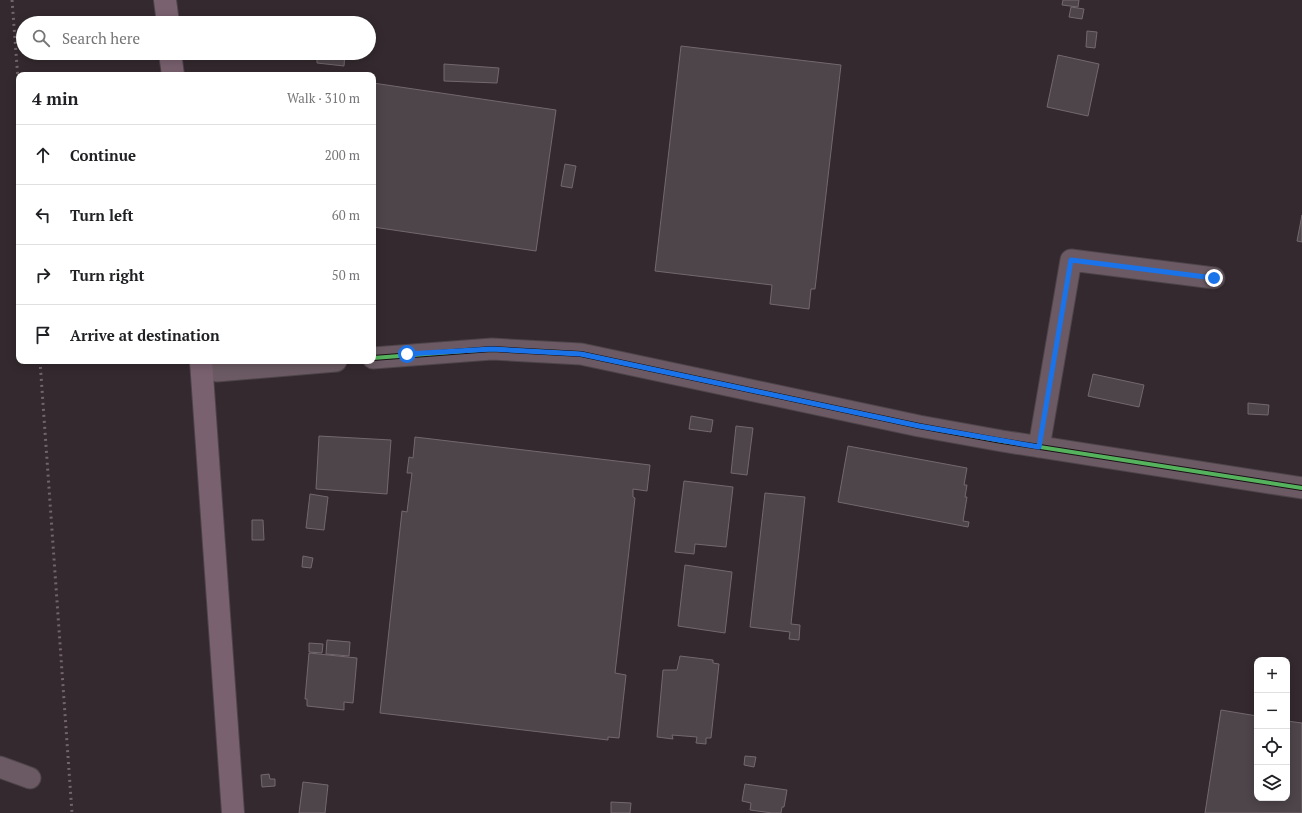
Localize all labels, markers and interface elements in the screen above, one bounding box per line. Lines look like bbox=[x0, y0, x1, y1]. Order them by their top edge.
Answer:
search box bbox=[16, 16, 376, 60]
icon: search bbox=[30, 27, 52, 49]
text: Search here bbox=[62, 28, 140, 48]
text: 4 min bbox=[32, 87, 79, 110]
text: Walk · 310 m bbox=[287, 89, 360, 107]
icon: ahead bbox=[32, 144, 54, 166]
text: Continue bbox=[70, 145, 136, 165]
text: 200 m bbox=[325, 146, 360, 164]
icon: left bbox=[32, 204, 54, 226]
text: Turn left bbox=[70, 205, 134, 225]
text: 60 m bbox=[332, 206, 360, 224]
icon: right bbox=[32, 264, 54, 286]
text: Turn right bbox=[70, 265, 145, 285]
text: 50 m bbox=[332, 266, 360, 284]
route end bbox=[1205, 269, 1223, 287]
icon: arrive bbox=[32, 324, 54, 346]
text: Arrive at destination bbox=[70, 325, 220, 345]
route start bbox=[398, 345, 416, 363]
map controls bbox=[1254, 657, 1290, 801]
button: + bbox=[1254, 657, 1290, 693]
button: − bbox=[1254, 693, 1290, 729]
button: locate bbox=[1254, 729, 1290, 765]
button: layers bbox=[1254, 765, 1290, 801]

